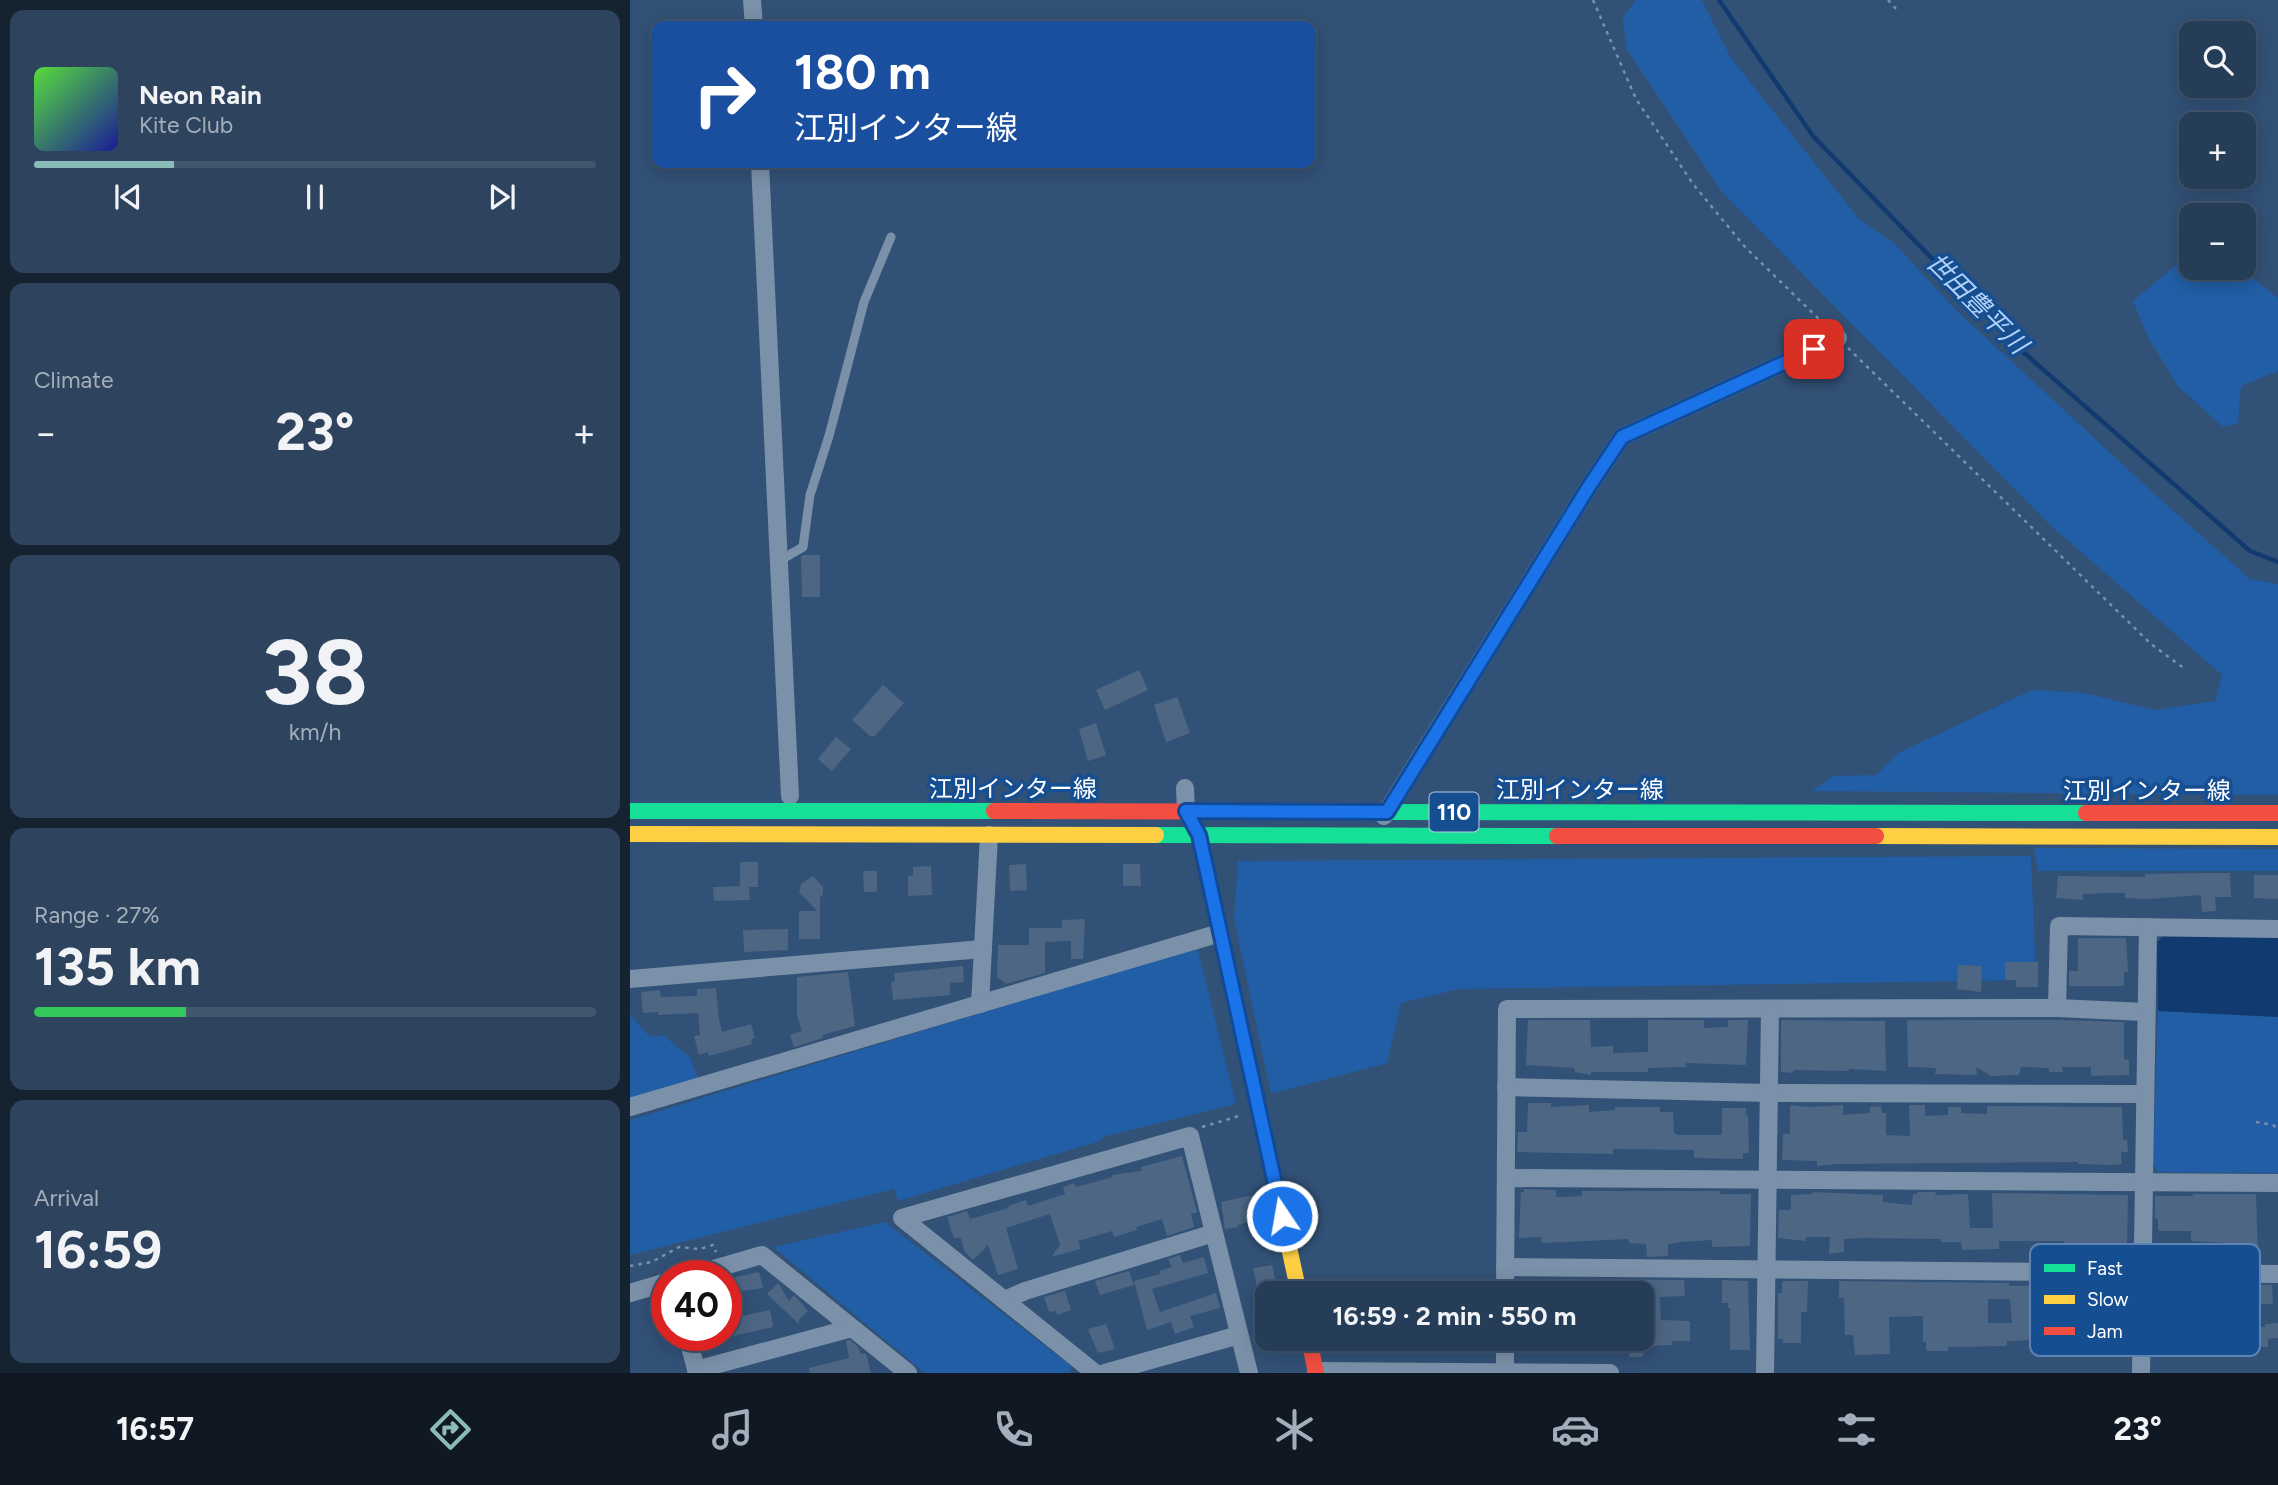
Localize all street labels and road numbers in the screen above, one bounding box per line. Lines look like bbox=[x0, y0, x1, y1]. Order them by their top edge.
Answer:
street label: 江別インター線 bbox=[929, 774, 1097, 803]
street label: 江別インター線 bbox=[1496, 775, 1664, 804]
street label: 江別インター線 bbox=[2063, 776, 2231, 805]
road number: 110 bbox=[1430, 792, 1478, 832]

